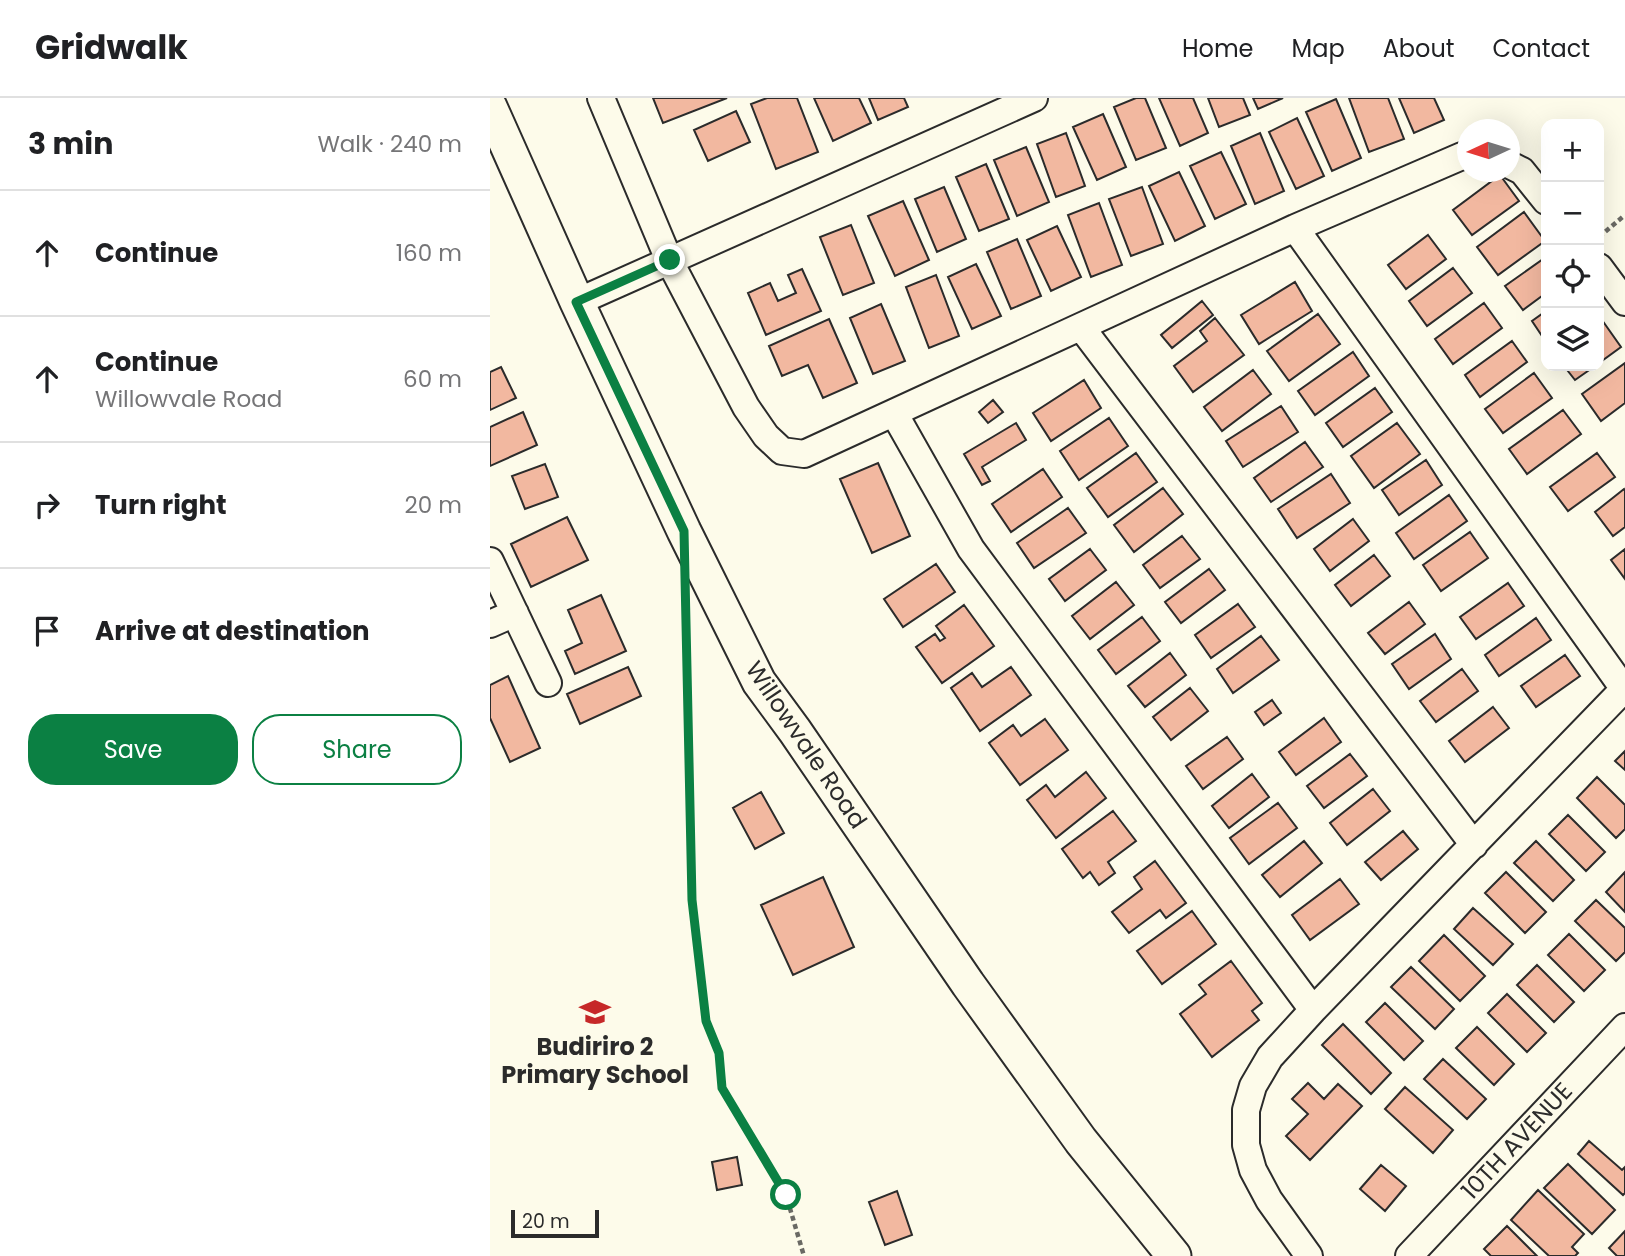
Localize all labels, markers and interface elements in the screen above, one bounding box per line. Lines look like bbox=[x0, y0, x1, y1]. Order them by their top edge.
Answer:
text: Gridwalk bbox=[35, 24, 188, 71]
text: Home bbox=[1182, 32, 1254, 65]
text: Map bbox=[1292, 32, 1345, 65]
text: About bbox=[1383, 32, 1454, 65]
text: Contact bbox=[1492, 32, 1590, 65]
north arrow bbox=[1457, 119, 1520, 182]
map controls bbox=[1541, 119, 1604, 371]
button: + bbox=[1541, 119, 1604, 182]
text: 3 min bbox=[28, 122, 113, 165]
text: Walk · 240 m bbox=[317, 128, 462, 160]
button: − bbox=[1541, 182, 1604, 245]
icon: ahead bbox=[28, 234, 66, 272]
text: Continue bbox=[95, 235, 218, 271]
text: 160 m bbox=[396, 237, 462, 269]
route end bbox=[654, 244, 685, 275]
button: locate bbox=[1541, 245, 1604, 308]
button: layers bbox=[1541, 308, 1604, 371]
text: Continue bbox=[95, 344, 218, 380]
icon: ahead bbox=[28, 360, 66, 398]
text: 60 m bbox=[403, 363, 462, 395]
text: Willowvale Road bbox=[95, 383, 282, 415]
icon: right bbox=[28, 486, 66, 524]
text: Turn right bbox=[95, 487, 227, 523]
text: 20 m bbox=[404, 489, 462, 521]
icon: arrive bbox=[28, 612, 66, 650]
text: Arrive at destination bbox=[95, 613, 370, 649]
street label: Willowvale Road bbox=[738, 654, 875, 835]
button: Save bbox=[28, 714, 238, 785]
button: Share bbox=[252, 714, 462, 785]
school or university icon: Budiriro 2 Primary School bbox=[578, 995, 612, 1029]
place label: Budiriro 2 Primary School bbox=[501, 1030, 689, 1091]
street label: 10TH AVENUE bbox=[1454, 1075, 1579, 1206]
route start bbox=[770, 1179, 801, 1210]
scale bar bbox=[511, 1207, 598, 1239]
text: 20 m bbox=[522, 1208, 570, 1235]

